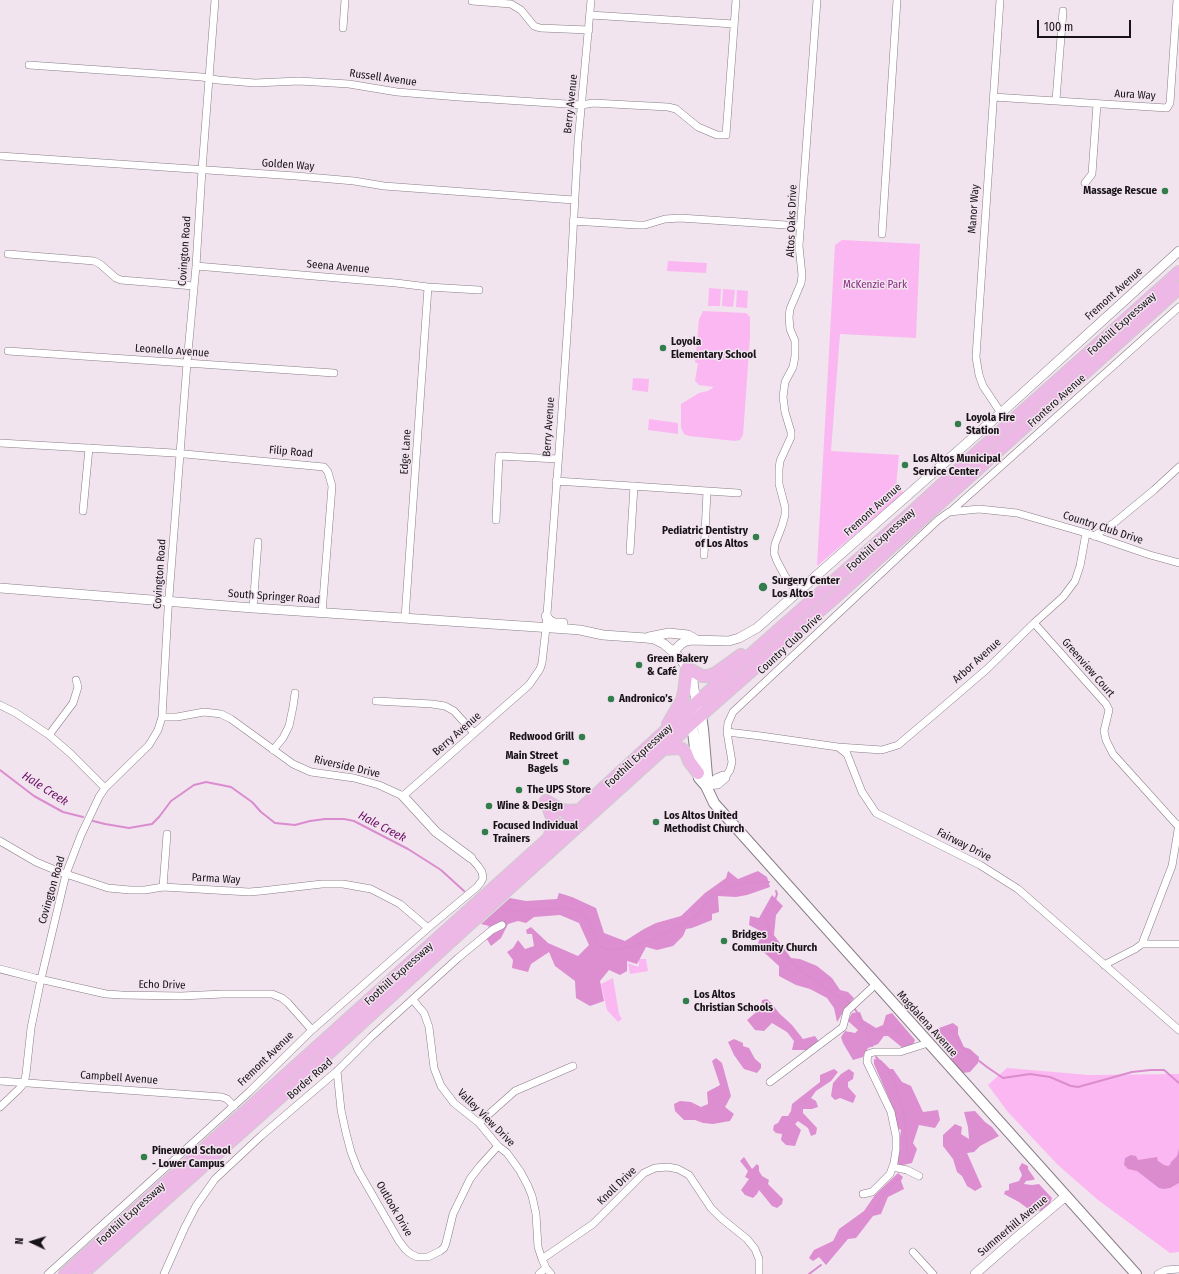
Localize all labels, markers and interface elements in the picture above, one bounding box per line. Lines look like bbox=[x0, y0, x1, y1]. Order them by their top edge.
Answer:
scale bar bbox=[1039, 12, 1133, 38]
text: 100 m bbox=[1044, 20, 1073, 34]
street label: Russell Avenue bbox=[348, 67, 418, 89]
street label: Berry Avenue bbox=[561, 74, 581, 134]
street label: Aura Way bbox=[1114, 87, 1156, 103]
street label: Golden Way bbox=[261, 157, 315, 173]
street label: Altos Oaks Drive bbox=[784, 184, 800, 258]
street label: Manor Way bbox=[966, 184, 982, 234]
place label: Massage Rescue bbox=[1083, 184, 1157, 198]
marker: Massage Rescue bbox=[1160, 186, 1170, 196]
street label: Covington Road bbox=[176, 216, 194, 286]
street label: Seena Avenue bbox=[306, 258, 370, 276]
street label: Fremont Avenue bbox=[1083, 265, 1145, 323]
park label: McKenzie Park bbox=[843, 278, 907, 292]
street label: Foothill Expressway bbox=[1085, 290, 1159, 358]
place label: Loyola Elementary School bbox=[671, 335, 756, 361]
street label: Leonello Avenue bbox=[134, 342, 210, 360]
marker: Loyola Elementary School bbox=[658, 343, 668, 353]
street label: Frontero Avenue bbox=[1025, 372, 1089, 430]
street label: Berry Avenue bbox=[540, 397, 558, 457]
place label: Loyola Fire Station bbox=[966, 411, 1015, 437]
marker: Loyola Fire Station bbox=[953, 419, 963, 429]
street label: Edge Lane bbox=[398, 429, 414, 475]
street label: Filip Road bbox=[268, 444, 314, 460]
place label: Los Altos Municipal Service Center bbox=[913, 452, 1001, 478]
marker: Los Altos Municipal Service Center bbox=[900, 460, 910, 470]
street label: Fremont Avenue bbox=[842, 481, 904, 539]
street label: Foothill Expressway bbox=[844, 506, 918, 574]
street label: Country Club Drive bbox=[1061, 509, 1145, 547]
place label: Pediatric Dentistry of Los Altos bbox=[662, 524, 748, 550]
marker: Pediatric Dentistry of Los Altos bbox=[751, 532, 761, 542]
street label: Covington Road bbox=[151, 539, 169, 609]
place label: Surgery Center Los Altos bbox=[772, 574, 840, 600]
marker: Surgery Center Los Altos bbox=[757, 581, 769, 593]
street label: South Springer Road bbox=[227, 587, 321, 607]
street label: Country Club Drive bbox=[755, 611, 825, 677]
street label: Arbor Avenue bbox=[950, 636, 1004, 686]
street label: Greenview Court bbox=[1059, 636, 1117, 700]
place label: Green Bakery & Café bbox=[647, 652, 708, 678]
marker: Green Bakery & Café bbox=[634, 660, 644, 670]
place label: Andronico’s bbox=[619, 692, 673, 706]
marker: Andronico’s bbox=[606, 694, 616, 704]
street label: Berry Avenue bbox=[430, 709, 484, 759]
street label: Foothill Expressway bbox=[602, 721, 676, 791]
place label: Redwood Grill bbox=[509, 730, 574, 744]
marker: Redwood Grill bbox=[577, 732, 587, 742]
place label: Main Street Bagels bbox=[505, 749, 558, 775]
street label: Riverside Drive bbox=[313, 753, 381, 781]
marker: Main Street Bagels bbox=[561, 757, 571, 767]
water label: Hale Creek bbox=[19, 769, 71, 809]
place label: The UPS Store bbox=[527, 783, 591, 797]
marker: The UPS Store bbox=[514, 785, 524, 795]
place label: Wine & Design bbox=[497, 799, 563, 813]
marker: Wine & Design bbox=[484, 801, 494, 811]
water label: Hale Creek bbox=[356, 808, 408, 846]
place label: Los Altos United Methodist Church bbox=[664, 809, 744, 835]
marker: Los Altos United Methodist Church bbox=[651, 817, 661, 827]
place label: Focused Individual Trainers bbox=[493, 819, 578, 845]
street label: Fairway Drive bbox=[935, 826, 993, 864]
marker: Focused Individual Trainers bbox=[480, 827, 490, 837]
street label: Covington Road bbox=[36, 854, 68, 926]
street label: Parma Way bbox=[191, 871, 241, 887]
place label: Bridges Community Church bbox=[732, 928, 817, 954]
marker: Bridges Community Church bbox=[719, 936, 729, 946]
street label: Foothill Expressway bbox=[362, 940, 436, 1008]
street label: Echo Drive bbox=[138, 978, 186, 992]
place label: Los Altos Christian Schools bbox=[694, 988, 773, 1014]
street label: Magdalena Avenue bbox=[894, 988, 960, 1060]
marker: Los Altos Christian Schools bbox=[681, 996, 691, 1006]
street label: Fremont Avenue bbox=[235, 1029, 297, 1089]
street label: Border Road bbox=[285, 1056, 335, 1102]
street label: Campbell Avenue bbox=[80, 1069, 158, 1087]
street label: Valley View Drive bbox=[454, 1086, 518, 1150]
place label: Pinewood School - Lower Campus bbox=[152, 1144, 231, 1170]
marker: Pinewood School - Lower Campus bbox=[139, 1152, 149, 1162]
street label: Knoll Drive bbox=[595, 1164, 639, 1208]
street label: Outlook Drive bbox=[373, 1179, 415, 1239]
street label: Foothill Expressway bbox=[94, 1180, 168, 1248]
street label: Summerhill Avenue bbox=[975, 1193, 1051, 1259]
north arrow bbox=[12, 1222, 52, 1262]
text: N bbox=[13, 1237, 26, 1245]

